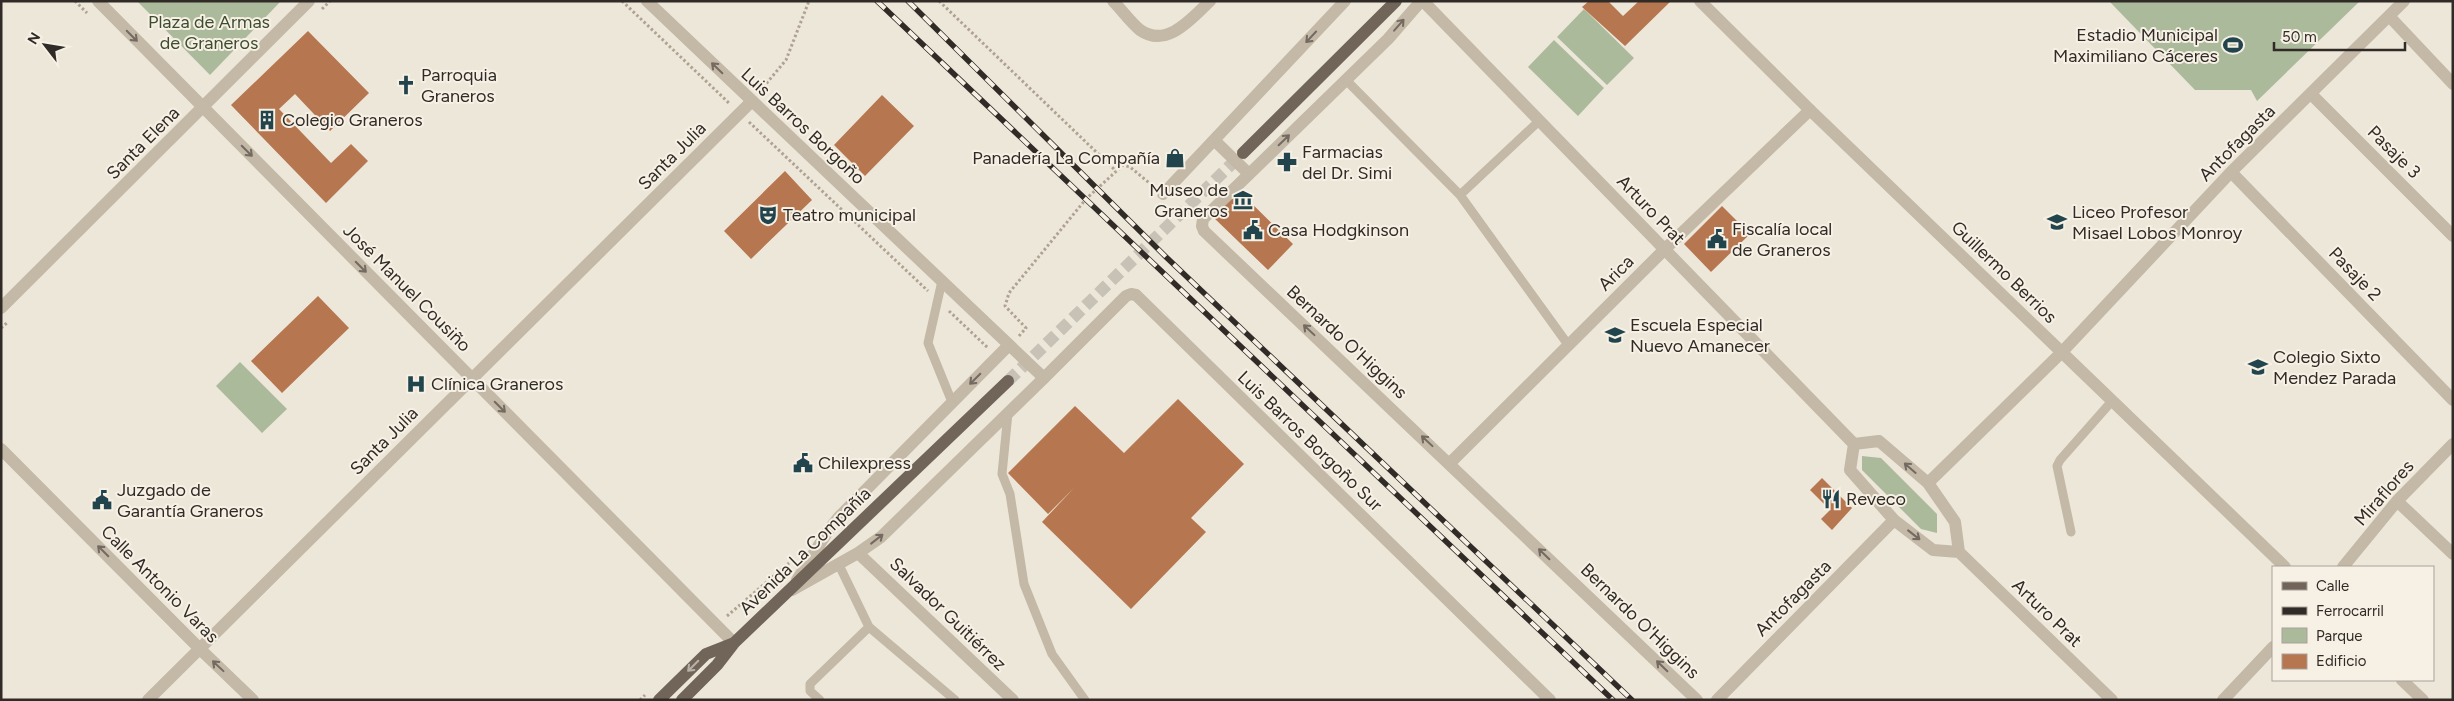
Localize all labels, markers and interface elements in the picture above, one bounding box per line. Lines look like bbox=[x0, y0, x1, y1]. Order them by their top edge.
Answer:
park label: Plaza de Armas de Graneros bbox=[148, 11, 270, 54]
one-way arrow bbox=[1394, 19, 1405, 32]
north arrow bbox=[20, 20, 70, 70]
scale bar bbox=[2274, 20, 2405, 52]
place label: Estadio Municipal Maximiliano Cáceres bbox=[2053, 24, 2218, 67]
text: 50 m bbox=[2282, 28, 2317, 46]
text: N bbox=[24, 30, 44, 48]
one-way arrow bbox=[126, 30, 138, 42]
one-way arrow bbox=[1305, 30, 1317, 43]
sports icon: Estadio Municipal Maximiliano Cáceres bbox=[2222, 34, 2244, 56]
one-way arrow bbox=[710, 62, 723, 74]
street label: Luis Barros Borgoño bbox=[737, 63, 869, 189]
place label: Parroquia Graneros bbox=[421, 64, 497, 107]
church icon: Parroquia Graneros bbox=[395, 74, 417, 96]
street label: Antofagasta bbox=[2194, 100, 2280, 186]
street label: Santa Elena bbox=[102, 102, 184, 184]
building icon: Colegio Graneros bbox=[256, 109, 278, 131]
place label: Colegio Graneros bbox=[282, 109, 423, 131]
street label: Santa Julia bbox=[633, 117, 711, 195]
street label: Pasaje 3 bbox=[2363, 121, 2425, 183]
one-way arrow bbox=[1278, 134, 1291, 146]
place label: Farmacias del Dr. Simi bbox=[1302, 141, 1392, 184]
one-way arrow bbox=[241, 145, 253, 157]
place label: Panadería La Compañía bbox=[972, 147, 1160, 169]
shop icon: Panadería La Compañía bbox=[1164, 147, 1186, 169]
pharmacy icon: Farmacias del Dr. Simi bbox=[1276, 151, 1298, 173]
street label: Arturo Prat bbox=[1612, 171, 1690, 250]
place label: Museo de Graneros bbox=[1149, 179, 1228, 222]
museum icon: Museo de Graneros bbox=[1232, 189, 1254, 211]
place label: Liceo Profesor Misael Lobos Monroy bbox=[2072, 201, 2243, 244]
theatre icon: Teatro municipal bbox=[757, 204, 779, 226]
place label: Teatro municipal bbox=[783, 204, 916, 226]
school or university icon: Liceo Profesor Misael Lobos Monroy bbox=[2046, 211, 2068, 233]
street label: Guillermo Berrios bbox=[1947, 216, 2061, 328]
place label: Fiscalía local de Graneros bbox=[1732, 218, 1832, 261]
public building icon: Casa Hodgkinson bbox=[1242, 219, 1264, 241]
place label: Casa Hodgkinson bbox=[1268, 219, 1409, 241]
street label: José Manuel Cousiño bbox=[339, 220, 475, 356]
public building icon: Fiscalía local de Graneros bbox=[1706, 228, 1728, 250]
street label: Pasaje 2 bbox=[2324, 243, 2386, 305]
street label: Arica bbox=[1594, 251, 1638, 295]
one-way arrow bbox=[355, 260, 367, 273]
street label: Bernardo O'Higgins bbox=[1282, 281, 1412, 403]
place label: Escuela Especial Nuevo Amanecer bbox=[1630, 314, 1770, 357]
one-way arrow bbox=[1302, 324, 1315, 336]
school or university icon: Escuela Especial Nuevo Amanecer bbox=[1604, 324, 1626, 346]
place label: Colegio Sixto Mendez Parada bbox=[2273, 346, 2396, 389]
school or university icon: Colegio Sixto Mendez Parada bbox=[2247, 356, 2269, 378]
street label: Luis Barros Borgoño Sur bbox=[1233, 366, 1387, 516]
hospital icon: Clínica Graneros bbox=[405, 373, 427, 395]
place label: Clínica Graneros bbox=[431, 373, 563, 395]
one-way arrow bbox=[969, 373, 981, 386]
one-way arrow bbox=[494, 401, 506, 413]
street label: Santa Julia bbox=[345, 402, 423, 480]
one-way arrow bbox=[1421, 435, 1433, 447]
public building icon: Chilexpress bbox=[792, 452, 814, 474]
place label: Chilexpress bbox=[818, 452, 911, 474]
street label: Miraflores bbox=[2349, 456, 2419, 530]
one-way arrow bbox=[1904, 462, 1917, 474]
place label: Juzgado de Garantía Graneros bbox=[117, 479, 264, 522]
street label: Avenida La Compañía bbox=[735, 483, 875, 619]
restaurant icon: Reveco bbox=[1820, 488, 1842, 510]
place label: Reveco bbox=[1846, 488, 1906, 510]
public building icon: Juzgado de Garantía Graneros bbox=[91, 489, 113, 511]
street label: Calle Antonio Varas bbox=[97, 521, 223, 647]
one-way arrow bbox=[1907, 530, 1921, 540]
one-way arrow bbox=[870, 534, 883, 545]
one-way arrow bbox=[97, 545, 109, 558]
one-way arrow bbox=[1539, 548, 1551, 560]
street label: Salvador Guitiérrez bbox=[885, 553, 1011, 675]
street label: Antofagasta bbox=[1750, 555, 1836, 641]
street label: Bernardo O'Higgins bbox=[1576, 559, 1704, 683]
legend bbox=[2272, 566, 2434, 681]
street label: Arturo Prat bbox=[2008, 574, 2087, 652]
text: Calle bbox=[2316, 577, 2349, 595]
text: Ferrocarril bbox=[2316, 602, 2384, 620]
text: Parque bbox=[2316, 627, 2363, 645]
text: Edificio bbox=[2316, 652, 2367, 670]
one-way arrow bbox=[211, 660, 224, 672]
one-way arrow bbox=[687, 660, 700, 672]
one-way arrow bbox=[1655, 660, 1668, 672]

